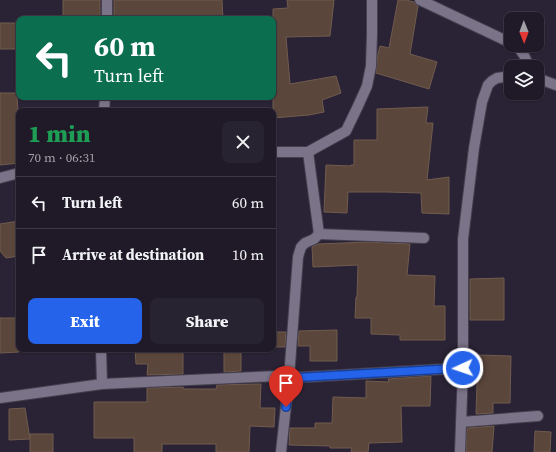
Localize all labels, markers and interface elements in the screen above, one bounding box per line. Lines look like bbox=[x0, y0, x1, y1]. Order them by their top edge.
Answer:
north arrow bbox=[504, 12, 544, 52]
map controls bbox=[504, 12, 544, 100]
text: 60 m bbox=[94, 27, 156, 65]
icon: left bbox=[28, 32, 80, 84]
button: layers bbox=[504, 60, 544, 100]
text: Turn left bbox=[94, 63, 164, 88]
text: 1 min bbox=[28, 117, 91, 150]
button: close bbox=[222, 121, 264, 163]
text: 70 m · 06:31 bbox=[28, 149, 96, 166]
icon: left bbox=[28, 192, 50, 214]
text: Turn left bbox=[62, 192, 122, 213]
text: 60 m bbox=[232, 192, 264, 213]
icon: arrive bbox=[28, 244, 50, 266]
text: Arrive at destination bbox=[62, 244, 204, 265]
text: 10 m bbox=[232, 244, 264, 265]
button: Exit bbox=[28, 298, 142, 344]
button: Share bbox=[150, 298, 264, 344]
position arrow bbox=[442, 347, 484, 389]
pin bbox=[269, 366, 303, 407]
icon: arrive bbox=[275, 372, 297, 394]

